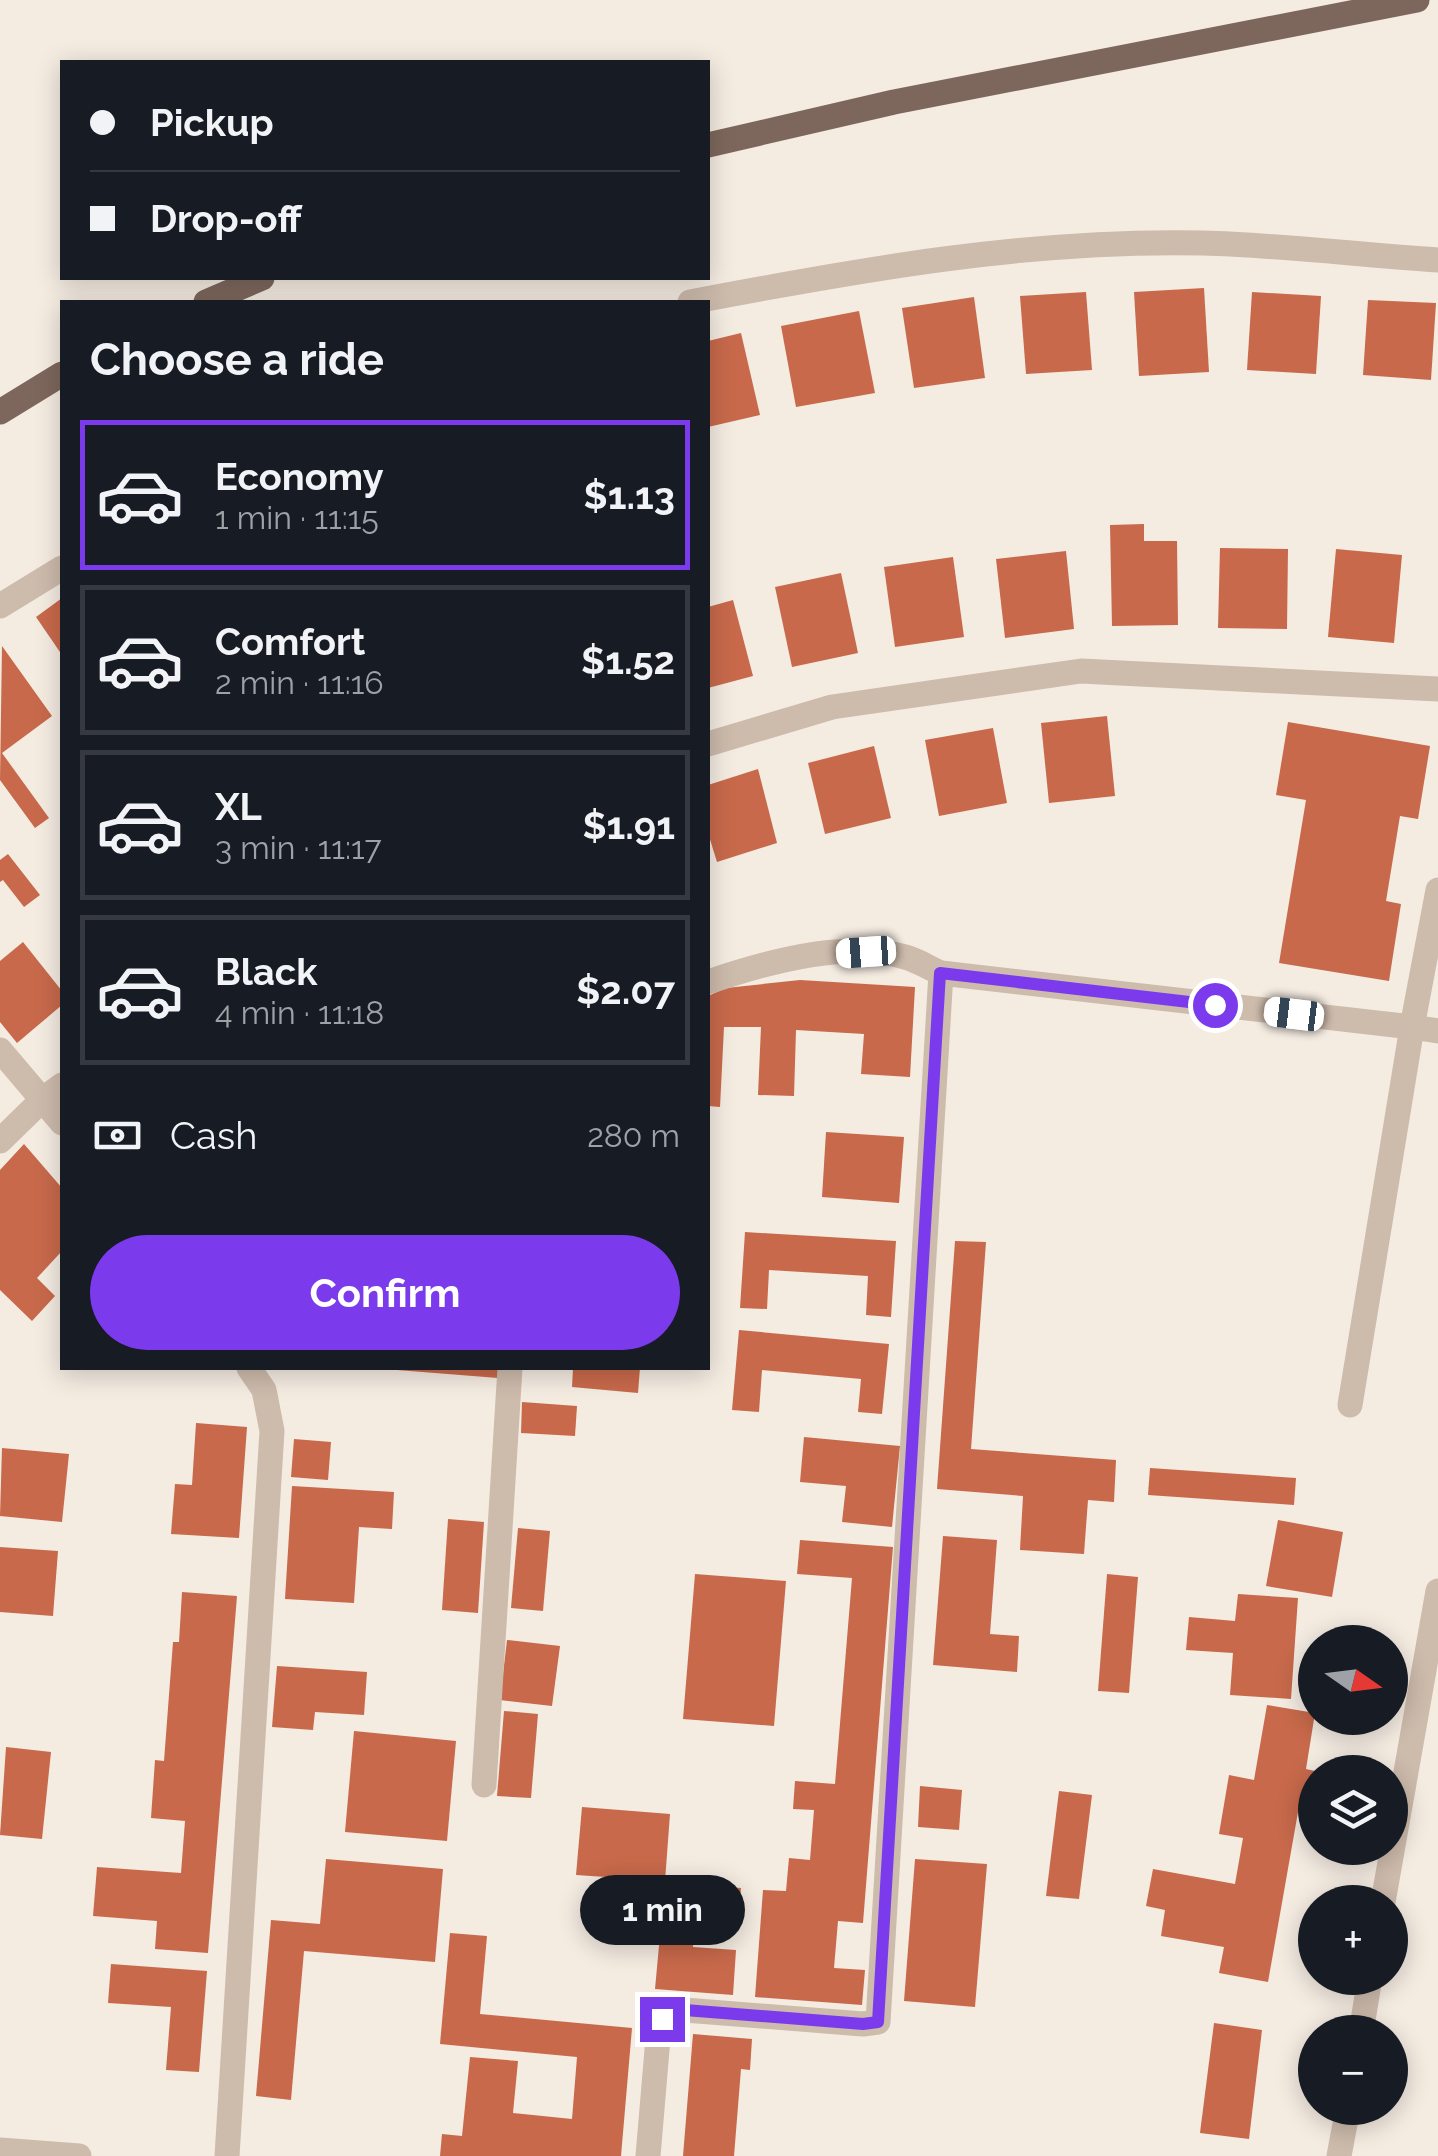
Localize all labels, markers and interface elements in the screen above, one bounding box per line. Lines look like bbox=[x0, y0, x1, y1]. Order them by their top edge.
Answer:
text: Pickup bbox=[150, 100, 274, 145]
text: Drop-off bbox=[150, 196, 302, 241]
text: Choose a ride bbox=[90, 333, 384, 386]
icon: car bbox=[95, 450, 185, 540]
text: Economy bbox=[215, 454, 384, 499]
text: $1.13 bbox=[584, 473, 675, 518]
text: 1 min · 11:15 bbox=[215, 499, 379, 536]
icon: car bbox=[95, 615, 185, 705]
text: Comfort bbox=[215, 619, 365, 664]
text: $1.52 bbox=[581, 638, 675, 683]
text: 2 min · 11:16 bbox=[215, 664, 384, 701]
icon: car bbox=[95, 780, 185, 870]
text: XL bbox=[215, 784, 262, 829]
text: $1.91 bbox=[582, 803, 675, 848]
text: 3 min · 11:17 bbox=[215, 829, 382, 866]
car bbox=[835, 935, 897, 969]
icon: car bbox=[95, 945, 185, 1035]
text: Black bbox=[215, 949, 317, 994]
text: $2.07 bbox=[576, 968, 675, 1013]
route start bbox=[1193, 983, 1238, 1028]
text: 4 min · 11:18 bbox=[215, 994, 384, 1031]
car bbox=[1262, 995, 1326, 1033]
icon: cash bbox=[90, 1108, 145, 1163]
text: Cash bbox=[170, 1113, 257, 1158]
text: 280 m bbox=[587, 1117, 680, 1154]
button: Confirm bbox=[90, 1235, 680, 1350]
north arrow bbox=[1298, 1625, 1408, 1735]
map controls bbox=[1298, 1625, 1408, 2125]
button: layers bbox=[1298, 1755, 1408, 1865]
callout: 1 min bbox=[580, 1874, 744, 1944]
button: + bbox=[1298, 1885, 1408, 1995]
text: 1 min bbox=[622, 1891, 703, 1928]
route end bbox=[640, 1997, 685, 2042]
button: − bbox=[1298, 2015, 1408, 2125]

